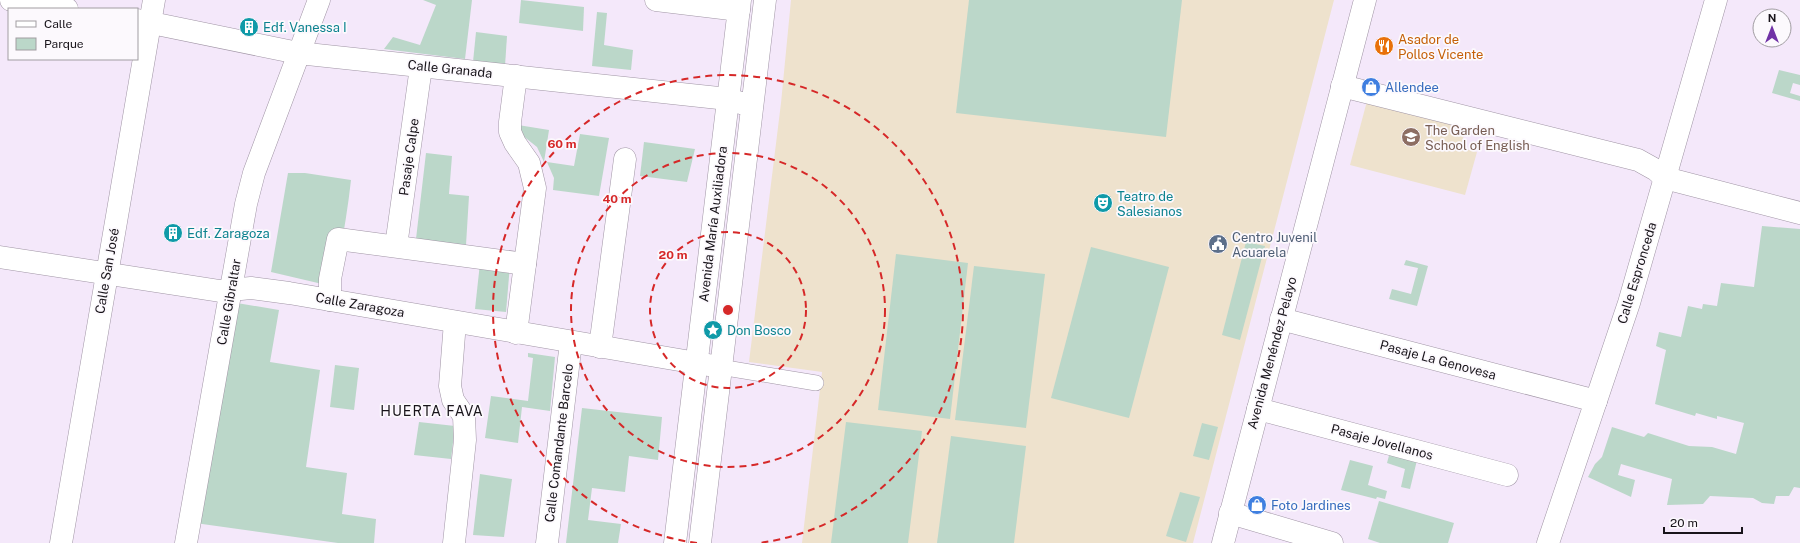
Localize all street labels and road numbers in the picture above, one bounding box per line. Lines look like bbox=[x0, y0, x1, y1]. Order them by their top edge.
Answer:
street label: Calle Granada bbox=[407, 57, 493, 81]
street label: Pasaje Calpe bbox=[396, 117, 422, 197]
street label: Avenida María Auxiliadora bbox=[696, 145, 730, 303]
street label: Calle Espronceda bbox=[1614, 220, 1660, 326]
street label: Calle San José bbox=[92, 227, 122, 315]
street label: Calle Gibraltar bbox=[214, 258, 244, 346]
street label: Avenida Menéndez Pelayo bbox=[1244, 275, 1300, 431]
street label: Calle Zaragoza bbox=[314, 290, 406, 320]
street label: Pasaje La Genovesa bbox=[1378, 337, 1498, 383]
street label: Calle Comandante Barcelo bbox=[542, 363, 576, 523]
street label: Pasaje Jovellanos bbox=[1329, 421, 1435, 463]

